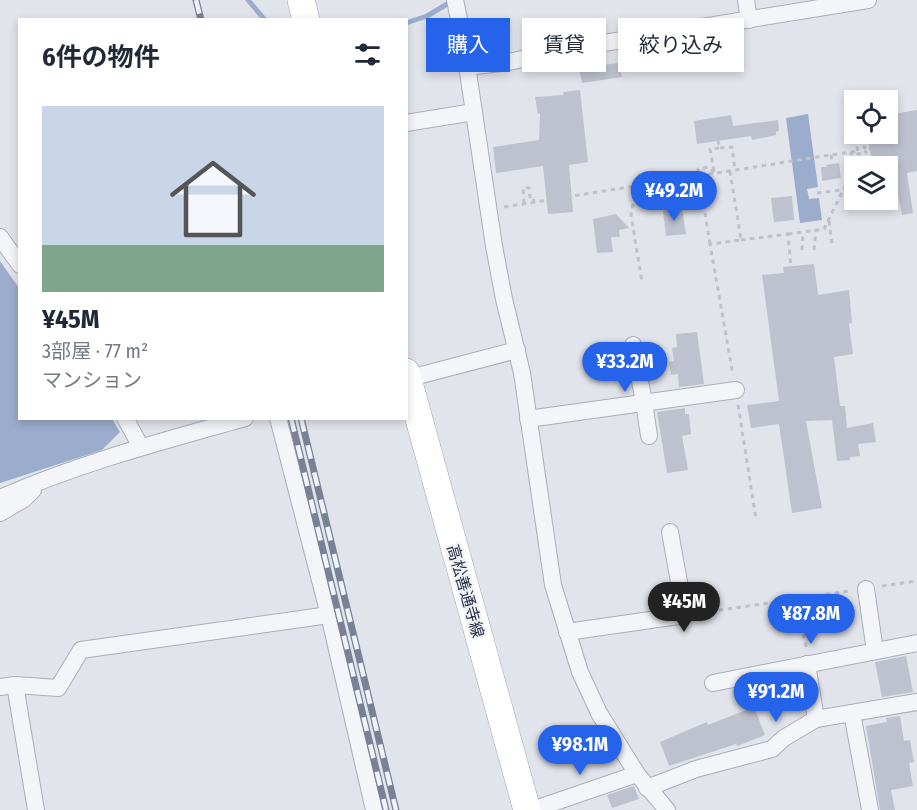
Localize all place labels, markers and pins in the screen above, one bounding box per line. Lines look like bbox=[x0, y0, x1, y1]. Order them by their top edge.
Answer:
pin: ¥49.2M bbox=[625, 171, 723, 222]
pin: ¥33.2M bbox=[576, 342, 674, 393]
pin: ¥45M bbox=[648, 582, 720, 633]
pin: ¥87.8M bbox=[762, 594, 860, 645]
pin: ¥91.2M bbox=[727, 672, 825, 723]
pin: ¥98.1M bbox=[531, 725, 629, 776]

